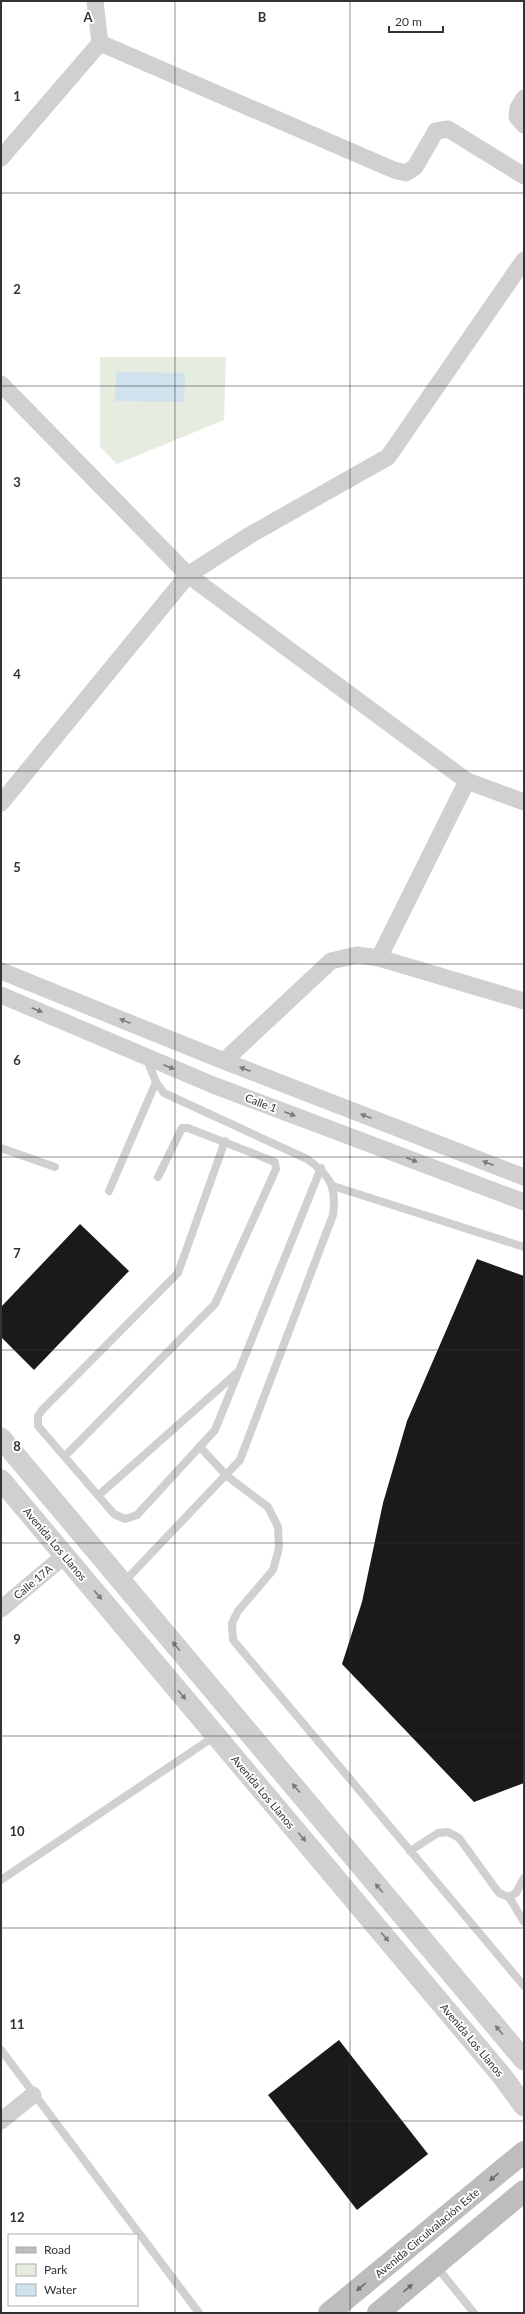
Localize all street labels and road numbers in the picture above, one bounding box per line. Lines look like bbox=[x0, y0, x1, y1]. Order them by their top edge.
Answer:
street label: Calle 1 bbox=[243, 1091, 279, 1115]
street label: Avenida Los Llanos bbox=[21, 1504, 90, 1583]
street label: Calle 17A bbox=[11, 1561, 55, 1602]
street label: Avenida Los Llanos bbox=[229, 1752, 298, 1831]
street label: Avenida Los Llanos bbox=[438, 2000, 507, 2079]
street label: Avenida Circulvalación Este bbox=[372, 2185, 482, 2280]

